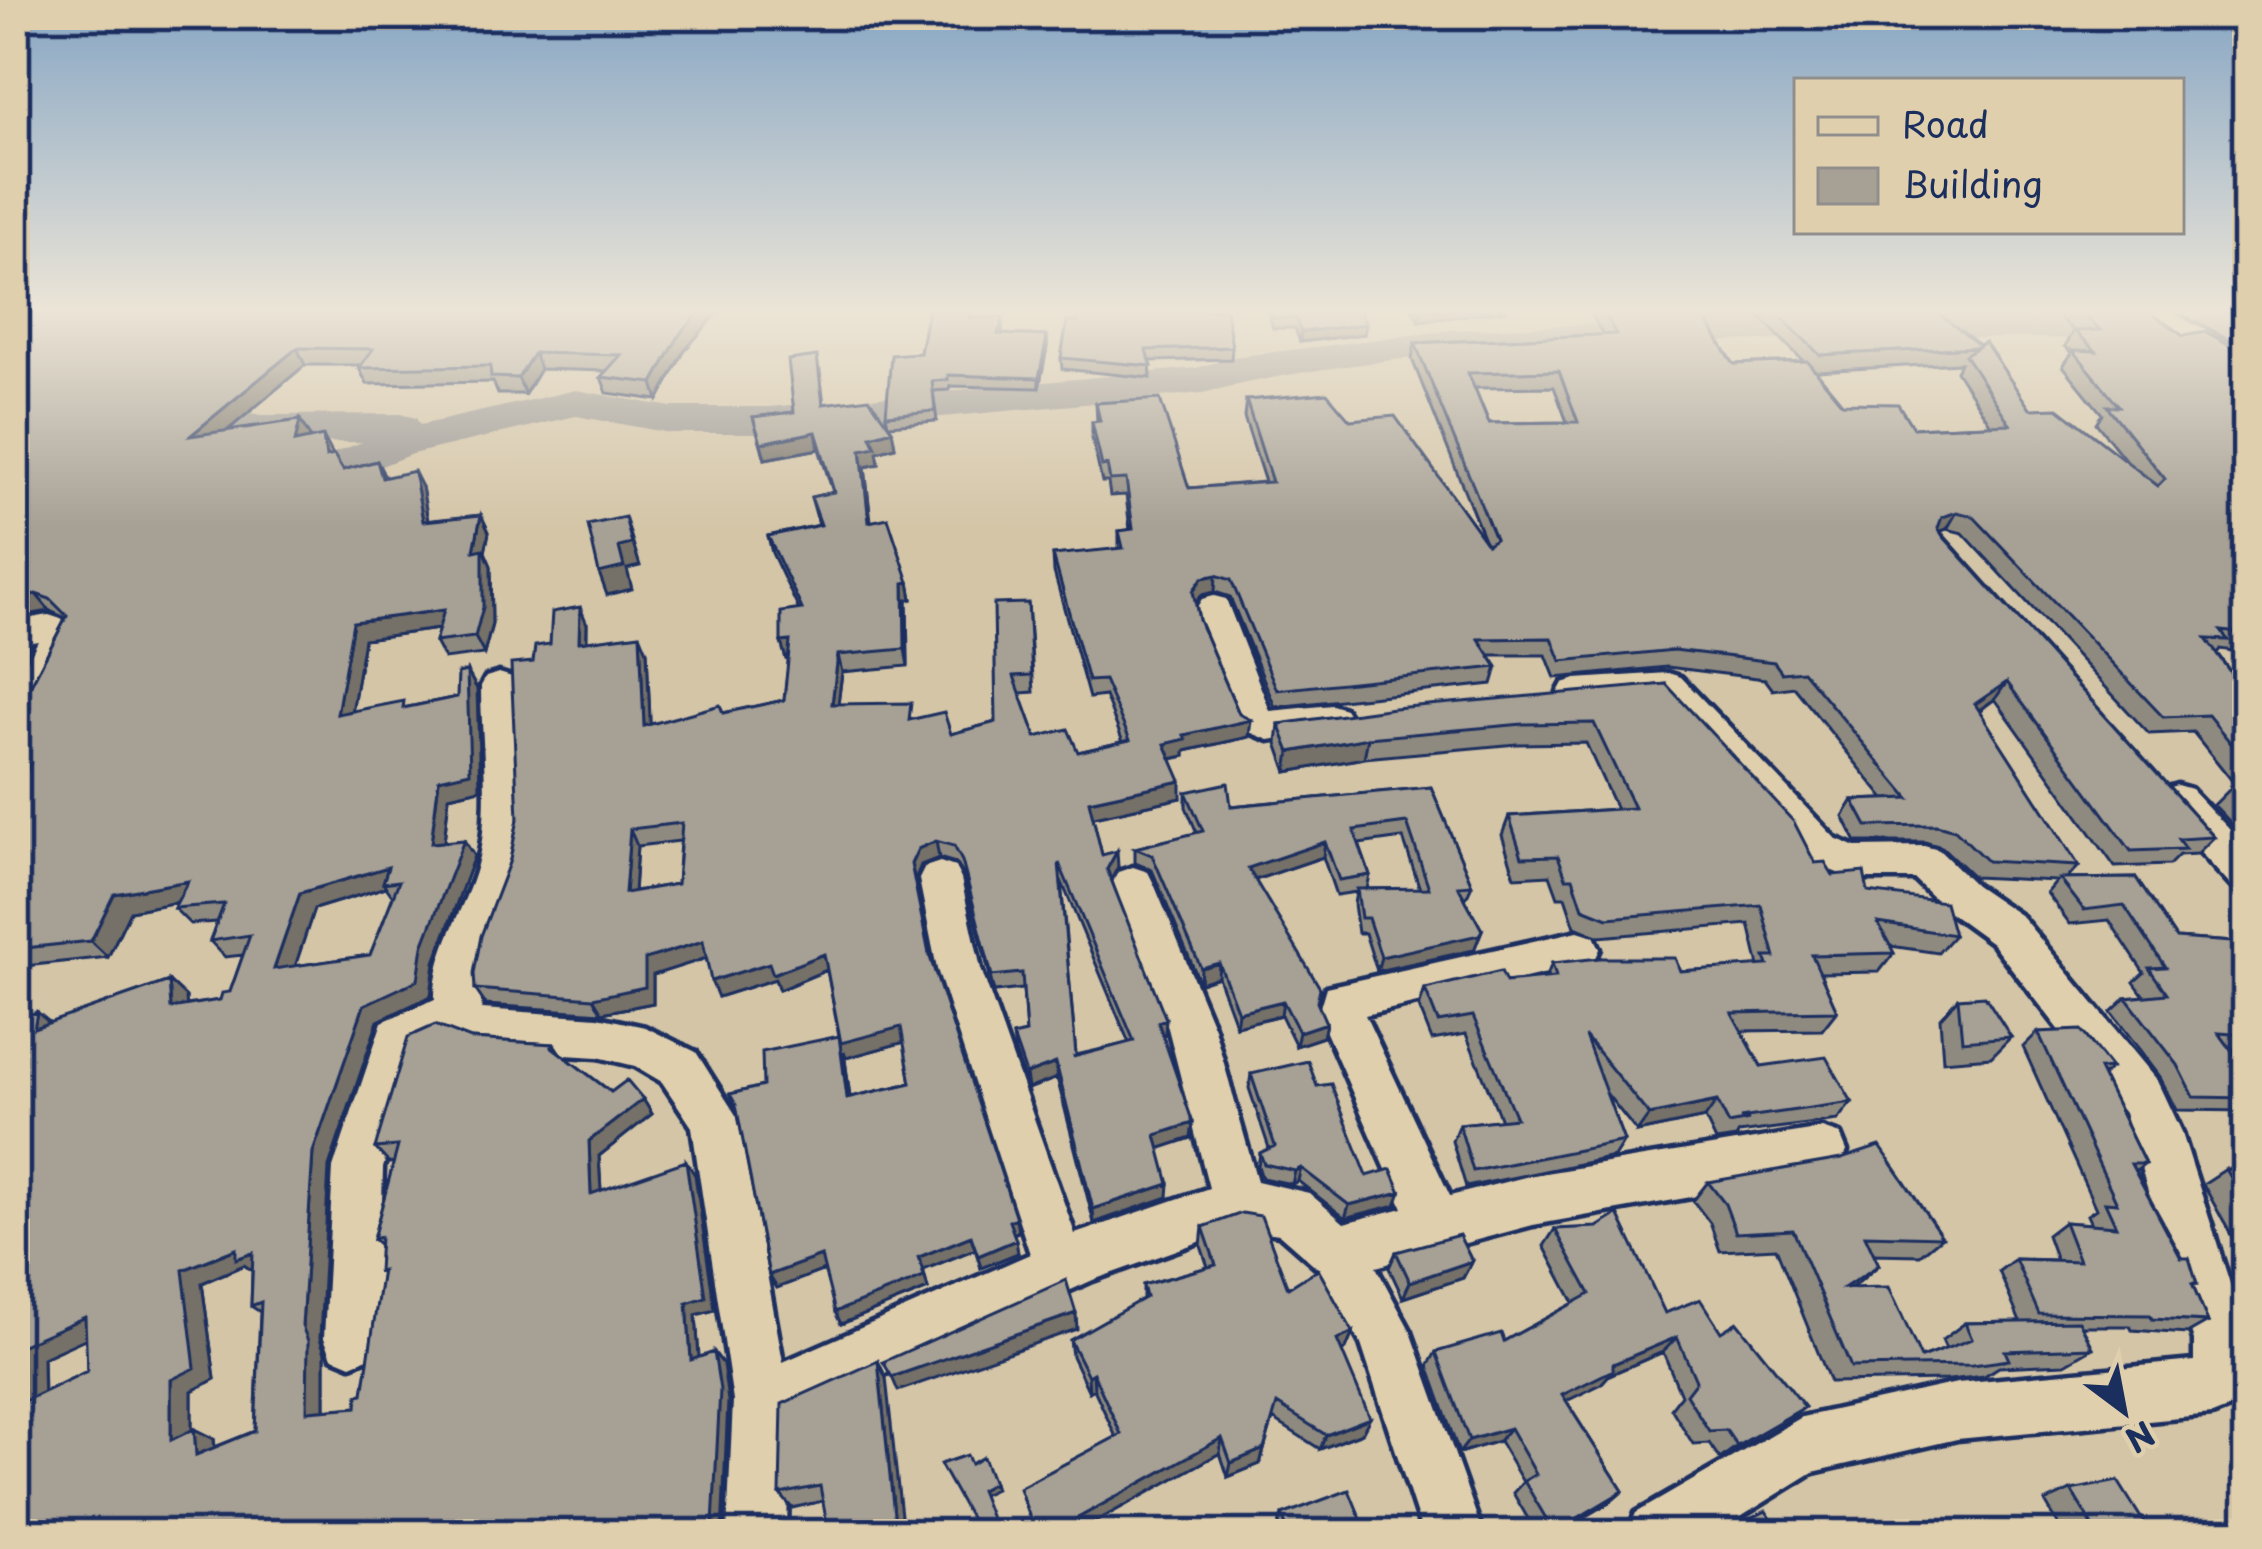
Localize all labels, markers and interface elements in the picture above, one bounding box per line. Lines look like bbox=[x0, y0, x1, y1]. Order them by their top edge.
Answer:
legend bbox=[1794, 78, 2184, 234]
text: Road bbox=[1902, 96, 1989, 150]
text: Building bbox=[1902, 156, 2043, 210]
north arrow bbox=[2064, 1351, 2184, 1471]
text: N bbox=[2117, 1410, 2165, 1466]

